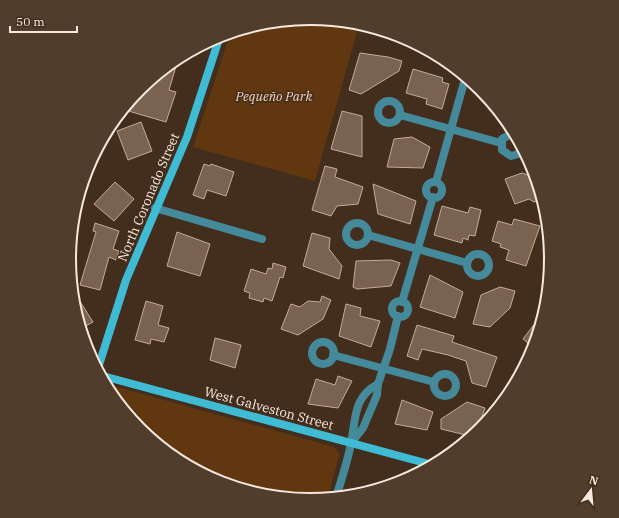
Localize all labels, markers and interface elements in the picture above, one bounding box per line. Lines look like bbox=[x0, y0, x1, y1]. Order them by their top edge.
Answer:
scale bar bbox=[10, 8, 77, 34]
text: 50 m bbox=[16, 14, 45, 29]
park label: Pequeño Park bbox=[235, 88, 313, 105]
street label: North Coronado Street bbox=[114, 130, 183, 264]
street label: West Galveston Street bbox=[202, 383, 336, 434]
north arrow bbox=[571, 470, 611, 510]
text: N bbox=[588, 472, 600, 488]

